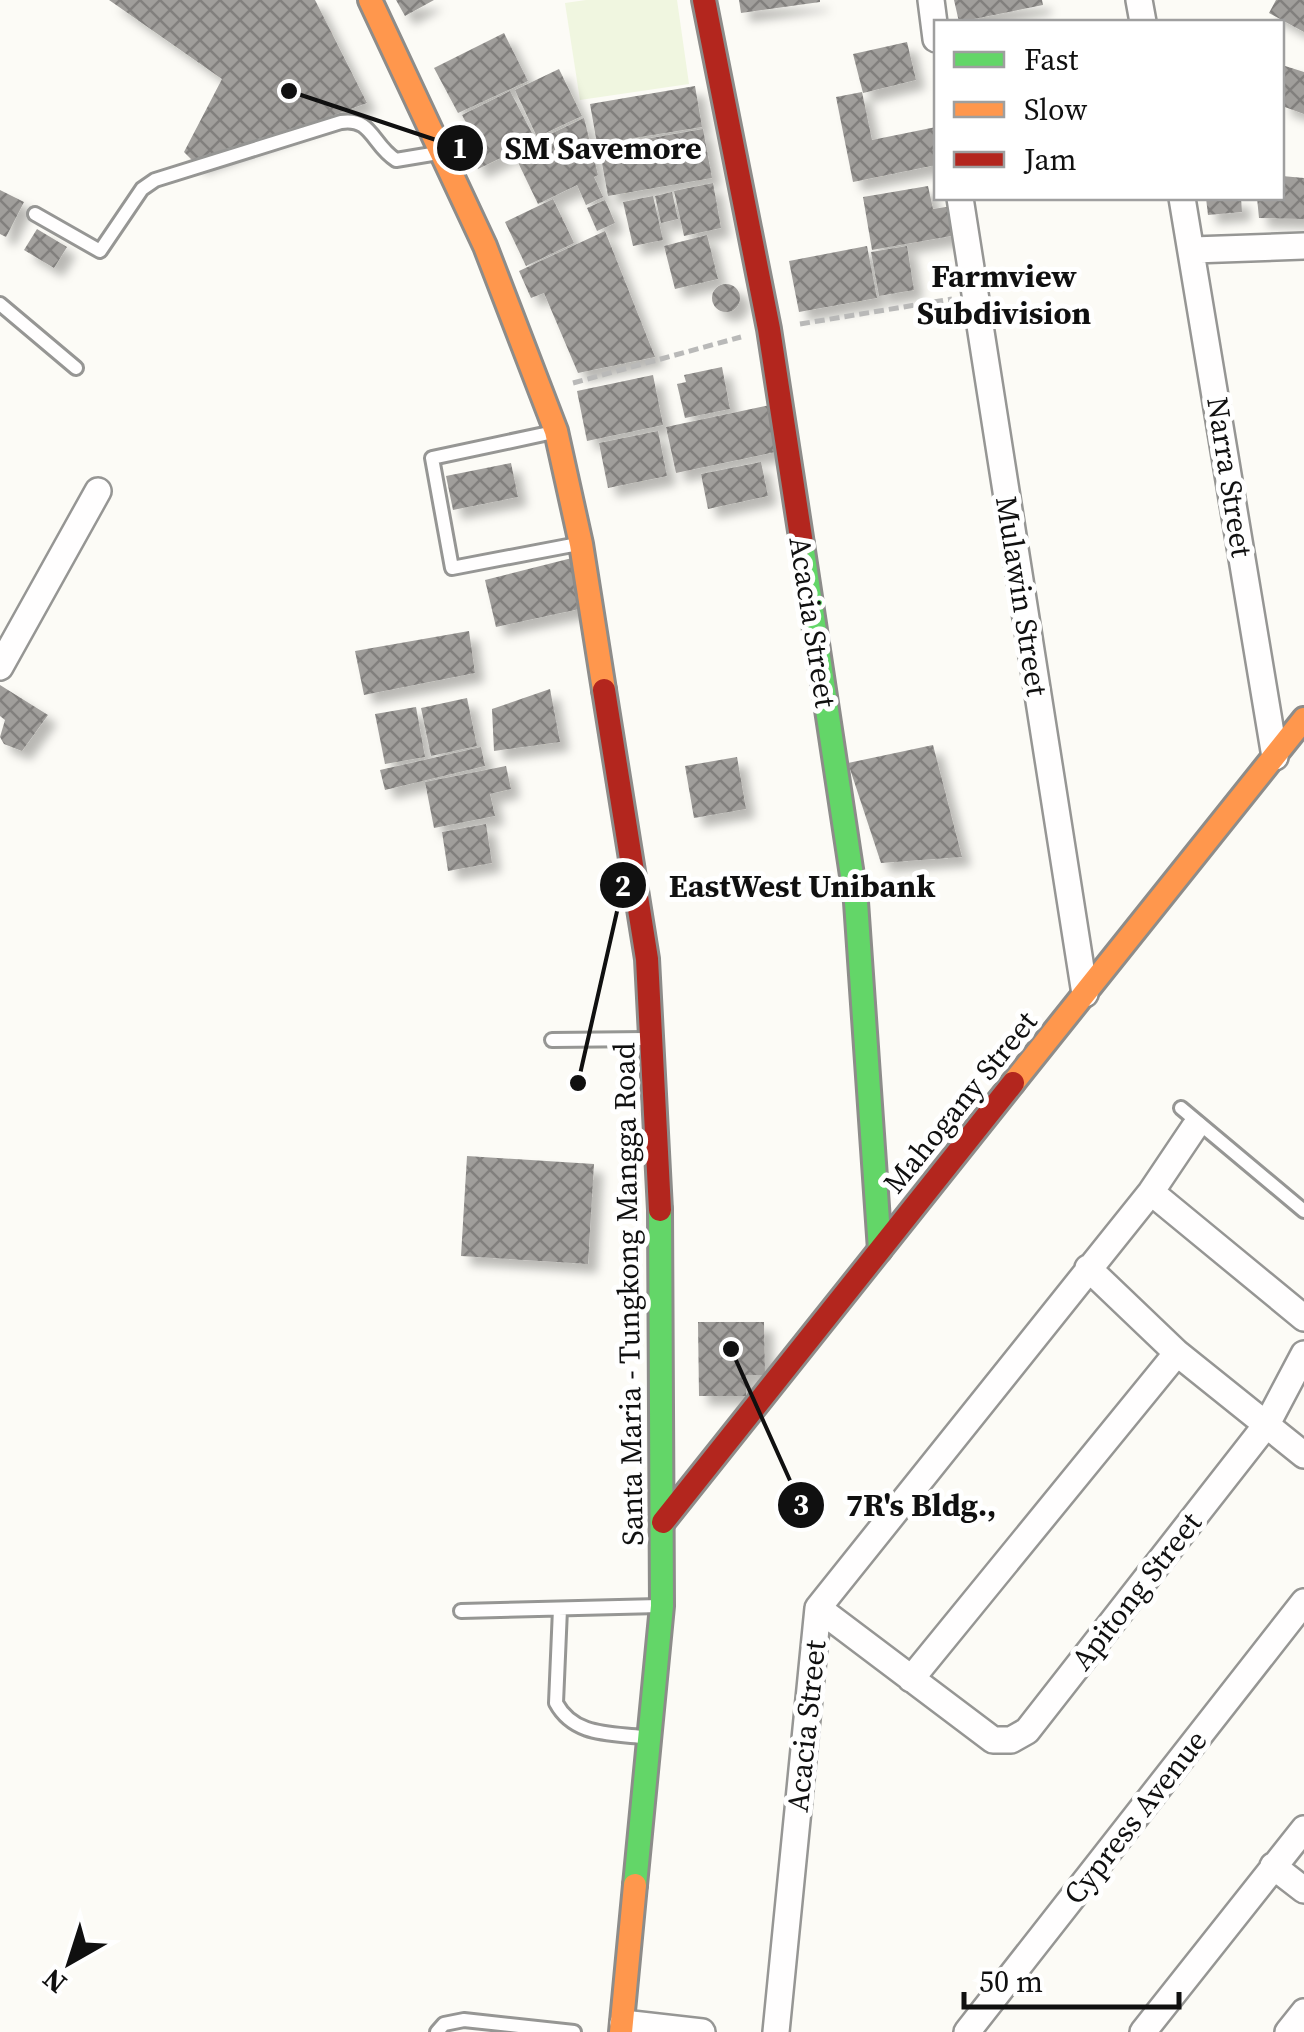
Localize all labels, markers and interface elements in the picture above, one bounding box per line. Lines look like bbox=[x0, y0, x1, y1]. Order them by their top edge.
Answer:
legend bbox=[934, 20, 1284, 200]
text: Fast bbox=[1024, 39, 1078, 80]
text: Slow bbox=[1024, 89, 1087, 130]
callout: SM Savemore bbox=[435, 117, 722, 179]
text: SM Savemore bbox=[504, 126, 702, 170]
text: 1 bbox=[452, 127, 468, 168]
text: Jam bbox=[1023, 139, 1077, 180]
district label: Farmview Subdivision bbox=[917, 254, 1091, 335]
street label: Narra Street bbox=[1197, 394, 1263, 560]
street label: Mulawin Street bbox=[986, 493, 1058, 699]
street label: Acacia Street bbox=[779, 534, 847, 711]
callout: EastWest Unibank bbox=[598, 854, 955, 916]
text: EastWest Unibank bbox=[669, 864, 936, 908]
text: 2 bbox=[615, 865, 631, 906]
street label: Mahogany Street bbox=[874, 1002, 1046, 1202]
street label: Santa Maria - Tungkong Mangga Road bbox=[603, 1042, 653, 1546]
callout: 7R's Bldg., bbox=[776, 1474, 1016, 1536]
text: 7R's Bldg., bbox=[846, 1483, 996, 1527]
text: 3 bbox=[793, 1484, 809, 1525]
street label: Apitong Street bbox=[1061, 1503, 1211, 1678]
street label: Acacia Street bbox=[777, 1638, 835, 1814]
street label: Cypress Avenue bbox=[1054, 1721, 1216, 1913]
north arrow bbox=[20, 1912, 120, 2012]
scale bar bbox=[964, 1947, 1179, 2009]
text: N bbox=[34, 1960, 74, 2003]
text: 50 m bbox=[979, 1961, 1043, 2002]

